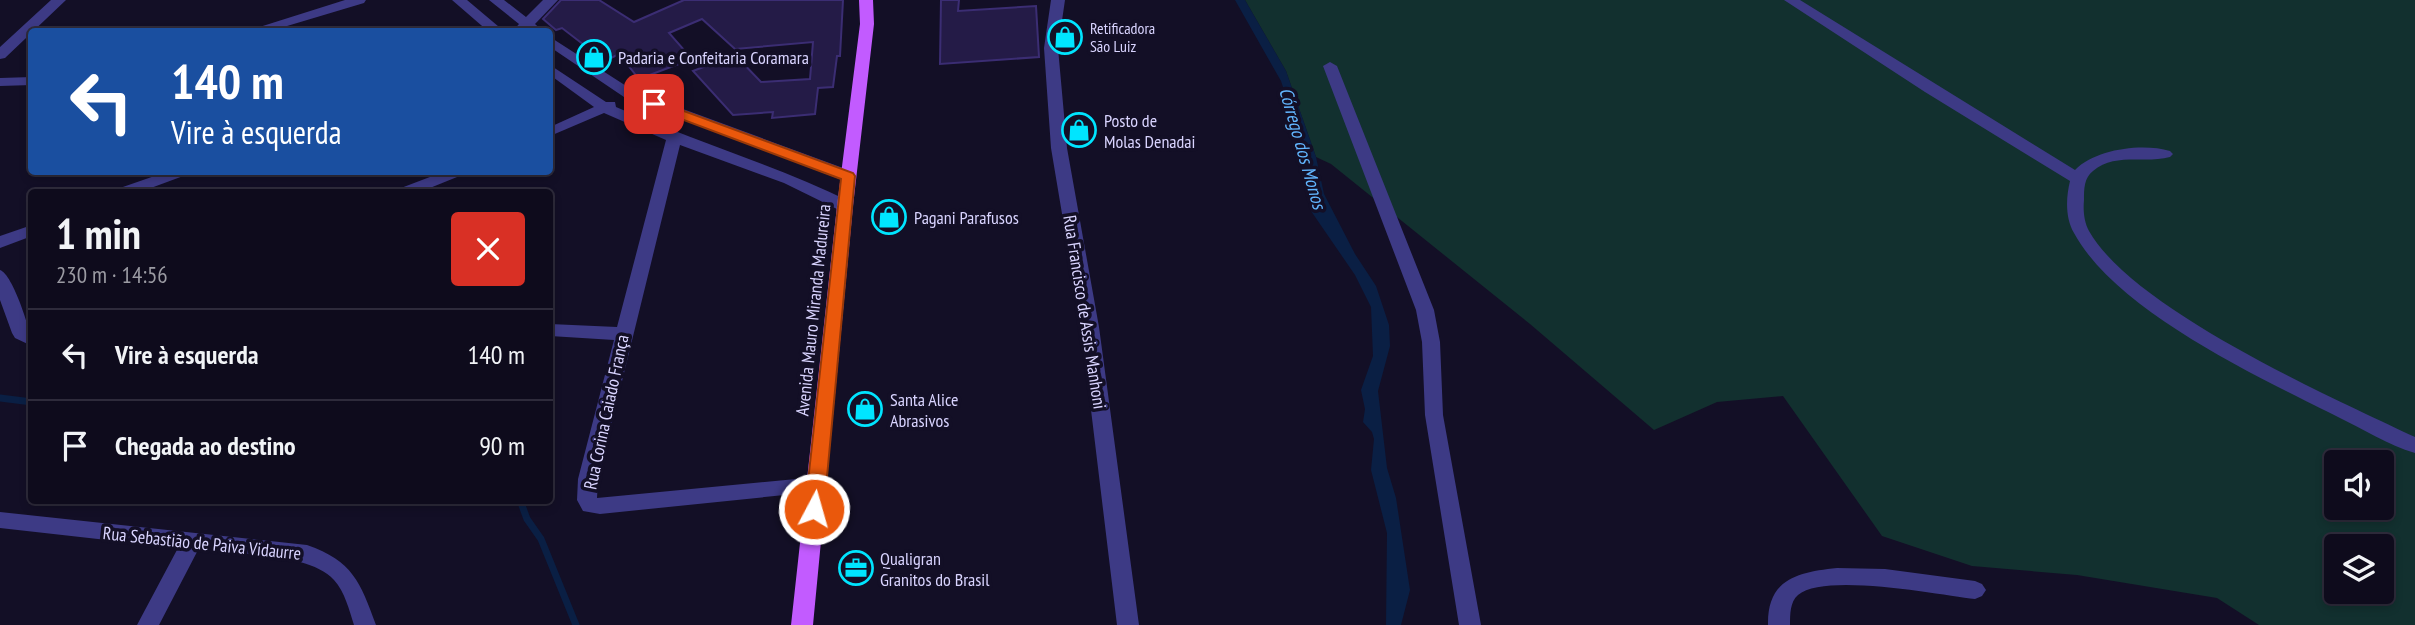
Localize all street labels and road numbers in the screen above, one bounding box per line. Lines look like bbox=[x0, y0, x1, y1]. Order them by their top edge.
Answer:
street label: Avenida Mauro Miranda Madureira bbox=[790, 203, 836, 417]
street label: Rua Francisco de Assis Manhoni bbox=[1058, 213, 1112, 411]
street label: Rua Corina Caiado França bbox=[578, 333, 634, 491]
street label: Rua Sebastião de Paiva Vidaurre bbox=[102, 521, 302, 565]

